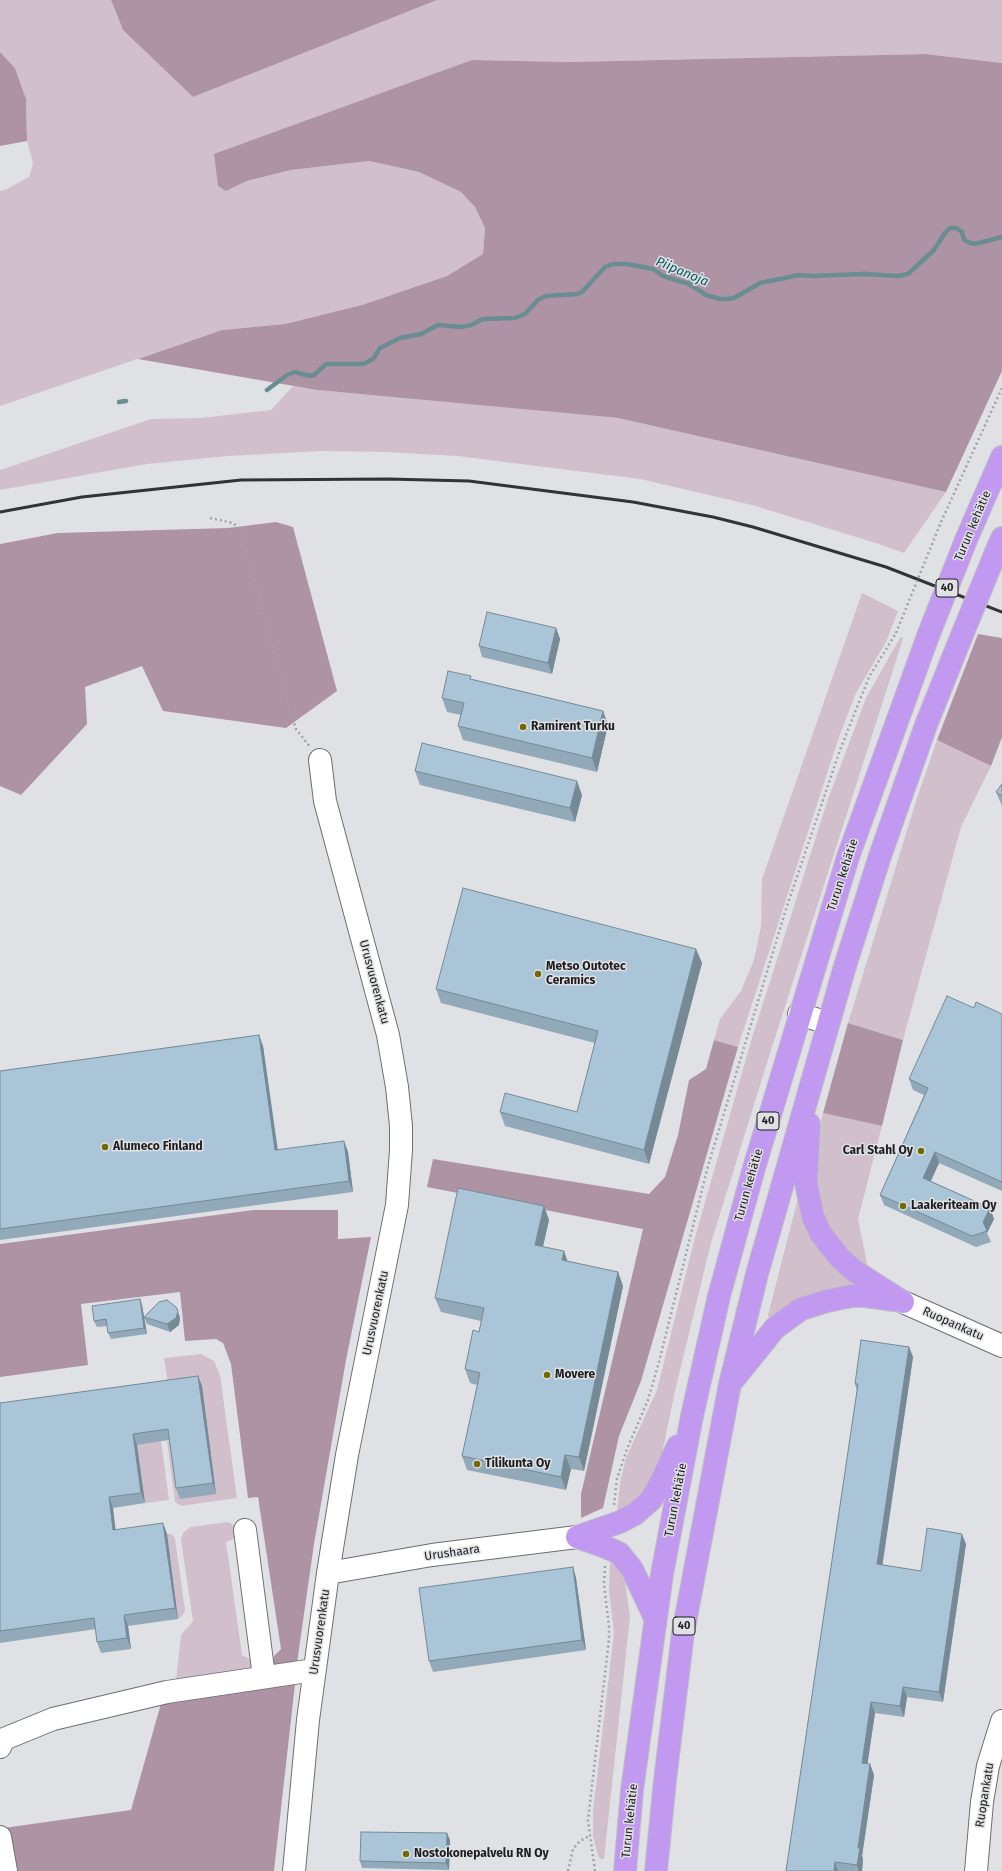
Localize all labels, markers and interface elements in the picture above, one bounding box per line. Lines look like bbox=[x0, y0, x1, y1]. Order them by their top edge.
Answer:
water label: Piipanoja bbox=[653, 254, 711, 290]
street label: Turun kehätie bbox=[952, 489, 994, 563]
road number: 40 bbox=[936, 579, 958, 597]
place label: Ramirent Turku bbox=[531, 720, 615, 734]
marker: Ramirent Turku bbox=[518, 722, 528, 732]
street label: Turun kehätie bbox=[825, 837, 861, 913]
street label: Urusvuorenkatu bbox=[356, 938, 392, 1026]
place label: Metso Outotec Ceramics bbox=[546, 960, 626, 988]
marker: Metso Outotec Ceramics bbox=[533, 969, 543, 979]
road number: 40 bbox=[757, 1112, 779, 1130]
place label: Alumeco Finland bbox=[113, 1140, 203, 1154]
marker: Alumeco Finland bbox=[100, 1142, 110, 1152]
place label: Carl Stahl Oy bbox=[843, 1144, 913, 1158]
marker: Carl Stahl Oy bbox=[916, 1146, 926, 1156]
street label: Turun kehätie bbox=[732, 1147, 766, 1223]
place label: Laakeriteam Oy bbox=[911, 1199, 996, 1213]
marker: Laakeriteam Oy bbox=[898, 1201, 908, 1211]
street label: Urusvuorenkatu bbox=[360, 1269, 392, 1357]
street label: Ruopankatu bbox=[920, 1304, 986, 1344]
place label: Movere bbox=[555, 1368, 595, 1382]
marker: Movere bbox=[542, 1370, 552, 1380]
place label: Tilikunta Oy bbox=[485, 1457, 551, 1471]
marker: Tilikunta Oy bbox=[472, 1459, 482, 1469]
street label: Turun kehätie bbox=[662, 1462, 690, 1538]
street label: Urushaara bbox=[423, 1542, 481, 1564]
street label: Urusvuorenkatu bbox=[307, 1588, 333, 1676]
road number: 40 bbox=[673, 1617, 695, 1635]
street label: Ruopankatu bbox=[973, 1761, 997, 1829]
street label: Turun kehätie bbox=[619, 1783, 641, 1859]
place label: Nostokonepalvelu RN Oy bbox=[414, 1847, 549, 1861]
marker: Nostokonepalvelu RN Oy bbox=[401, 1849, 411, 1859]

